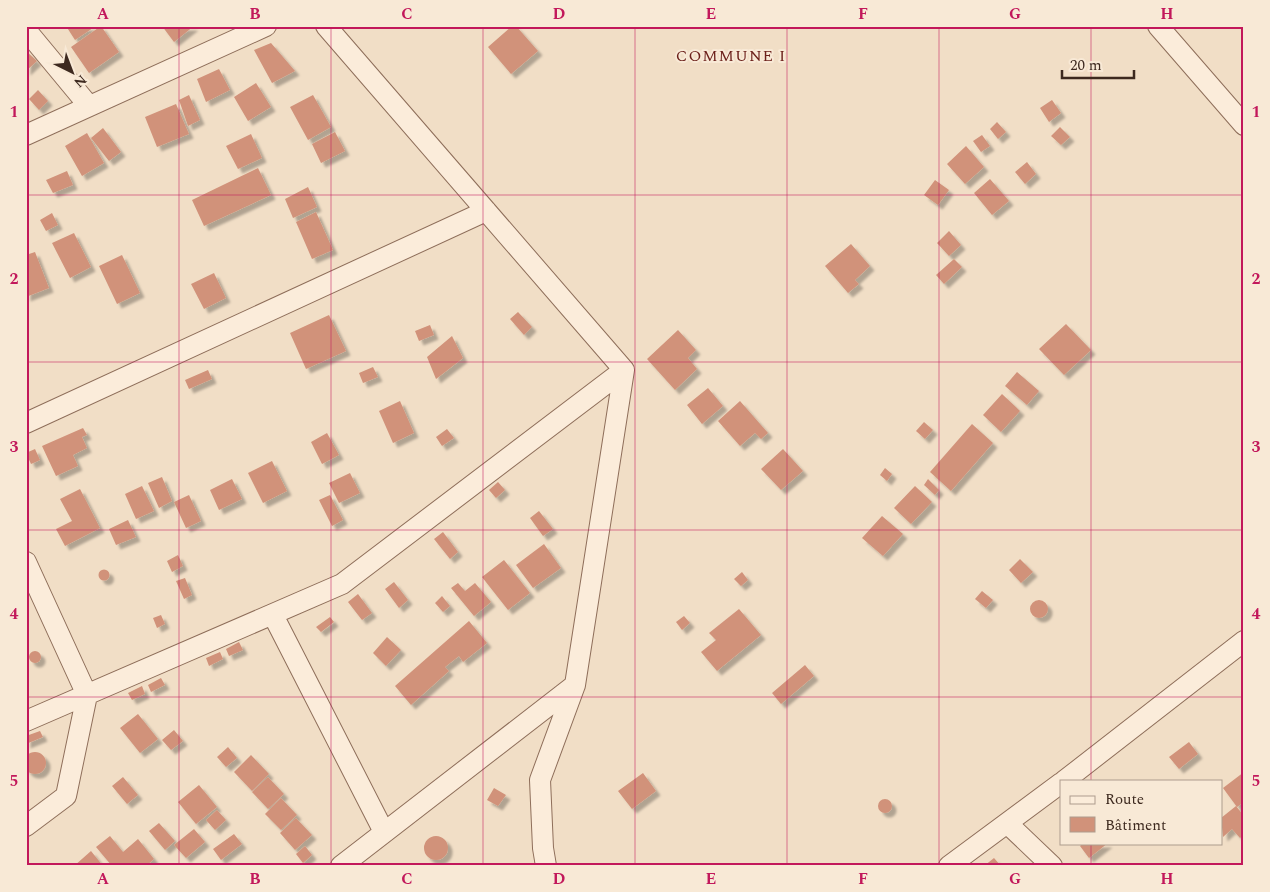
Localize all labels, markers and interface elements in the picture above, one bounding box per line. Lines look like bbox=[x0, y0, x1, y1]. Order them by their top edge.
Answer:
text: A bbox=[97, 2, 110, 26]
text: B bbox=[249, 2, 261, 26]
text: C bbox=[401, 2, 413, 26]
text: D bbox=[553, 2, 566, 26]
text: E bbox=[706, 2, 716, 26]
text: F bbox=[858, 2, 868, 26]
text: G bbox=[1009, 2, 1021, 26]
text: H bbox=[1160, 2, 1174, 26]
district label: COMMUNE I bbox=[676, 44, 786, 68]
north arrow bbox=[48, 48, 98, 98]
scale bar bbox=[1062, 48, 1135, 80]
text: 20 m bbox=[1070, 54, 1102, 77]
text: N bbox=[69, 70, 92, 93]
text: 1 bbox=[10, 100, 18, 124]
text: 1 bbox=[1252, 100, 1260, 124]
text: 2 bbox=[10, 267, 19, 291]
text: 2 bbox=[1252, 267, 1261, 291]
text: 3 bbox=[10, 435, 19, 459]
text: 3 bbox=[1252, 435, 1261, 459]
text: 4 bbox=[10, 602, 19, 626]
text: 4 bbox=[1252, 602, 1261, 626]
text: 5 bbox=[10, 769, 18, 793]
text: 5 bbox=[1252, 769, 1260, 793]
legend bbox=[1060, 780, 1222, 844]
text: Route bbox=[1105, 788, 1144, 811]
text: Bâtiment bbox=[1105, 814, 1166, 837]
text: A bbox=[97, 867, 110, 891]
text: B bbox=[249, 867, 261, 891]
text: C bbox=[401, 867, 413, 891]
text: D bbox=[553, 867, 566, 891]
text: E bbox=[706, 867, 716, 891]
text: F bbox=[858, 867, 868, 891]
text: G bbox=[1009, 867, 1021, 891]
text: H bbox=[1160, 867, 1174, 891]

